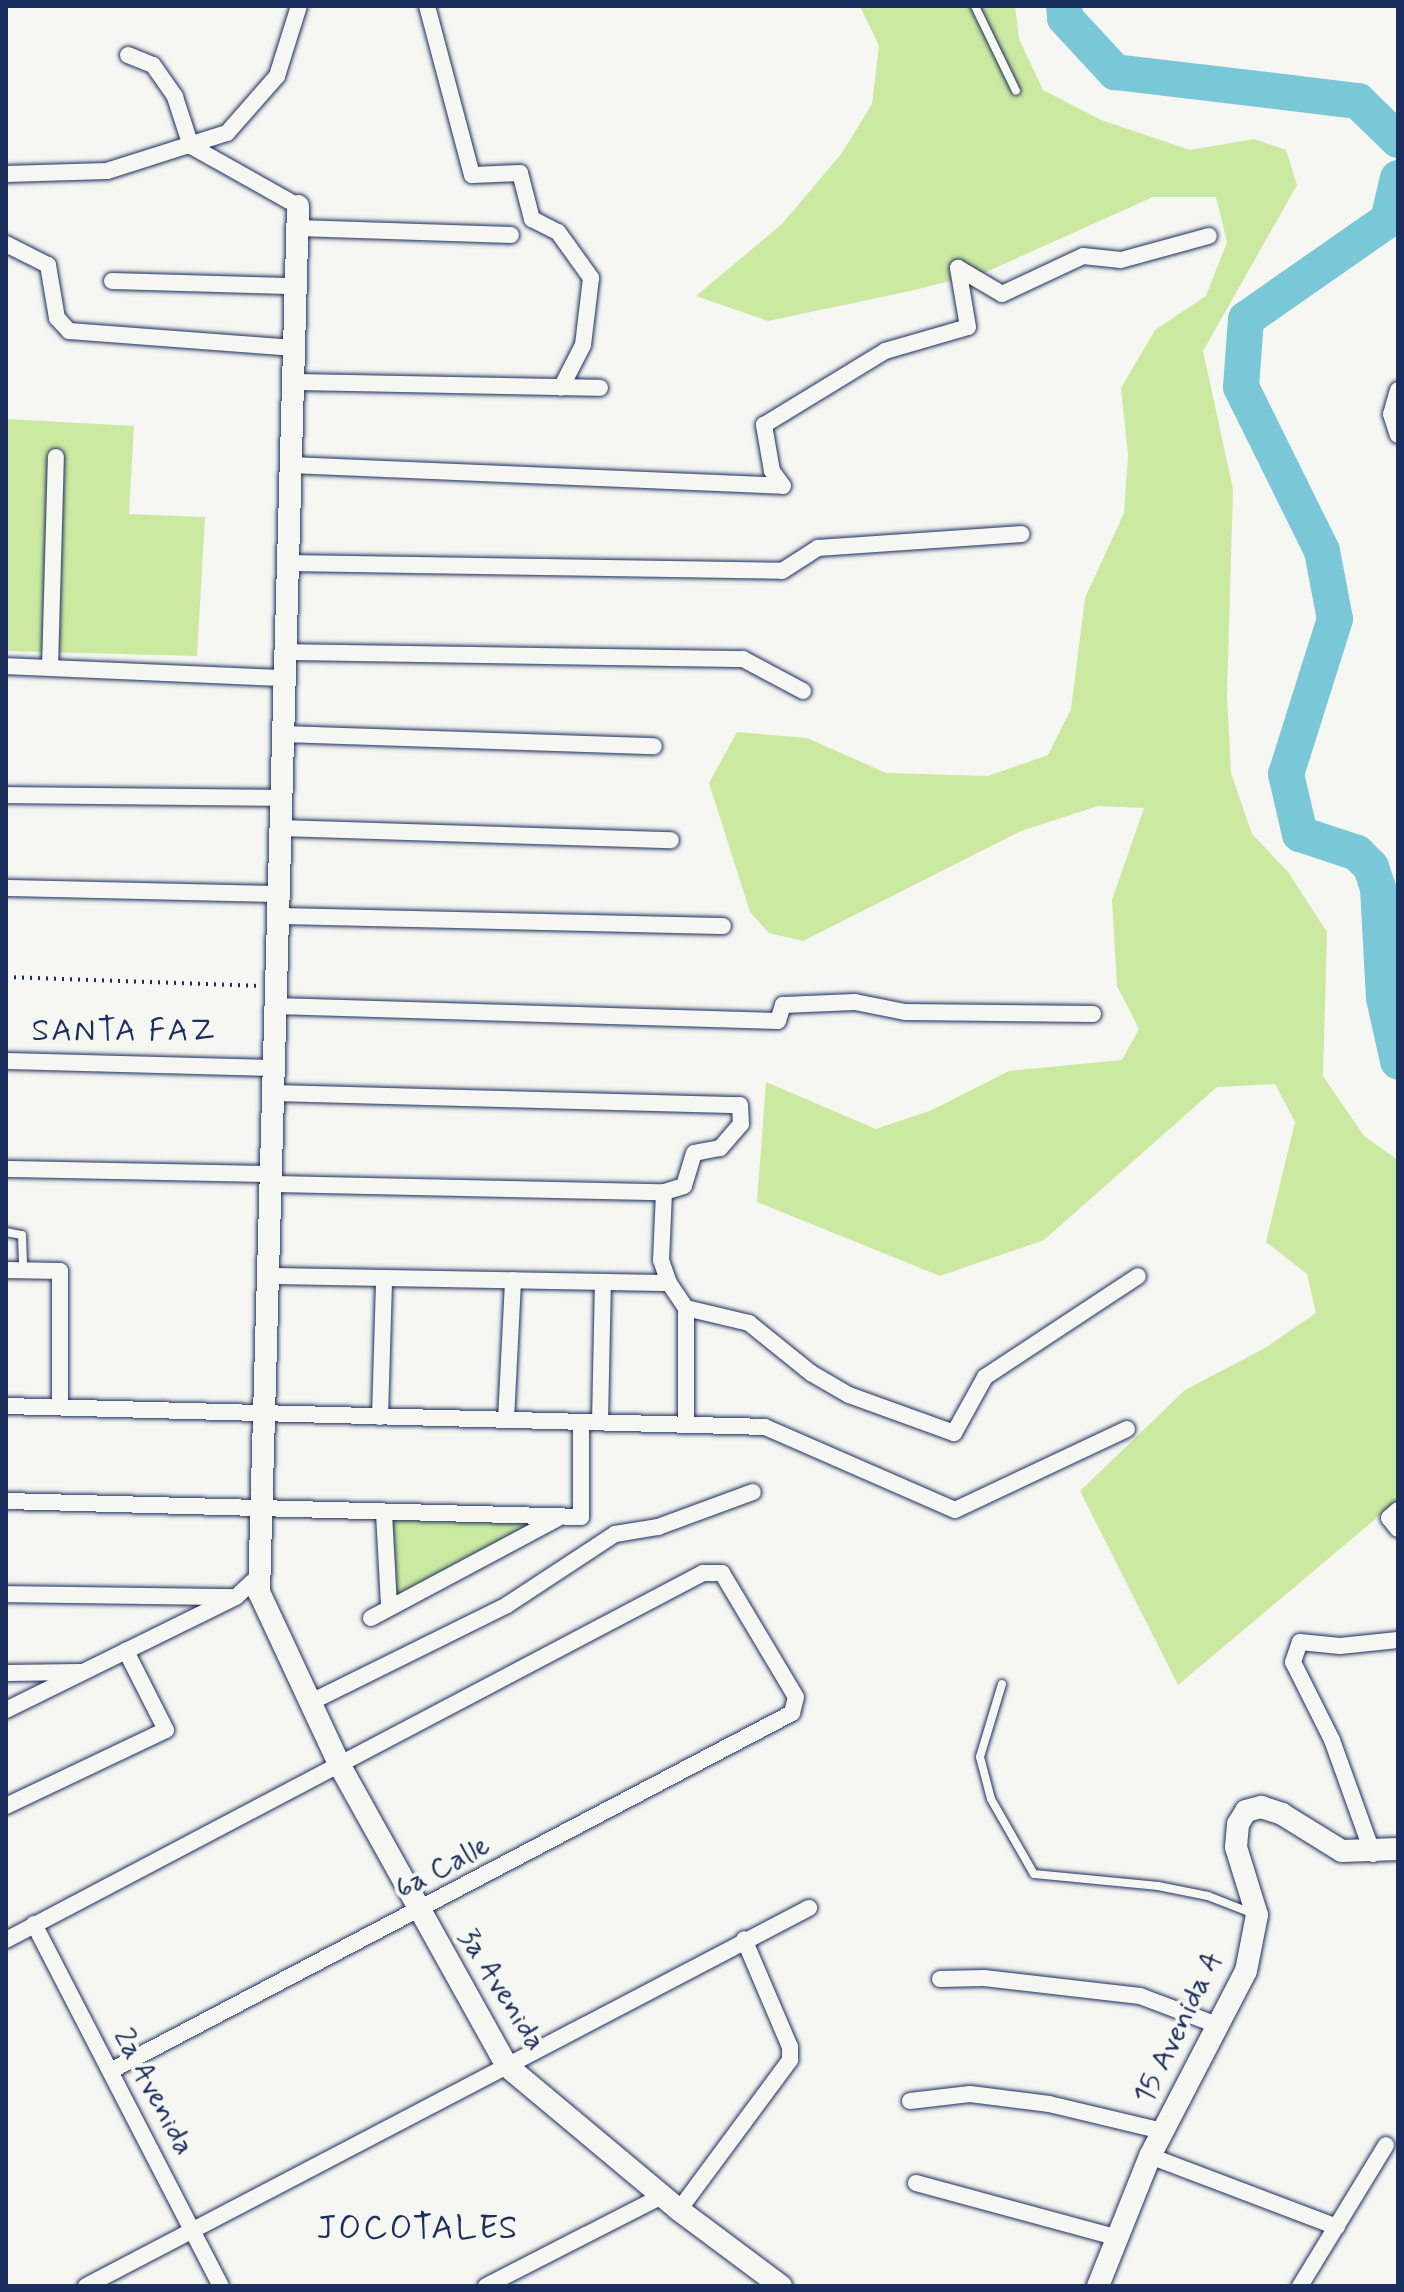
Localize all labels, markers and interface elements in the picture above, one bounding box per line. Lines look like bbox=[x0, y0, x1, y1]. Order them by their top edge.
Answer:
district label: SANTA FAZ bbox=[32, 1012, 216, 1050]
street label: 6a Calle bbox=[389, 1828, 497, 1908]
street label: 3a Avenida bbox=[449, 1922, 553, 2058]
street label: 15 Avenida A bbox=[1126, 1946, 1232, 2110]
street label: 2a Avenida bbox=[105, 2022, 201, 2162]
district label: JOCOTALES bbox=[317, 2209, 519, 2249]

